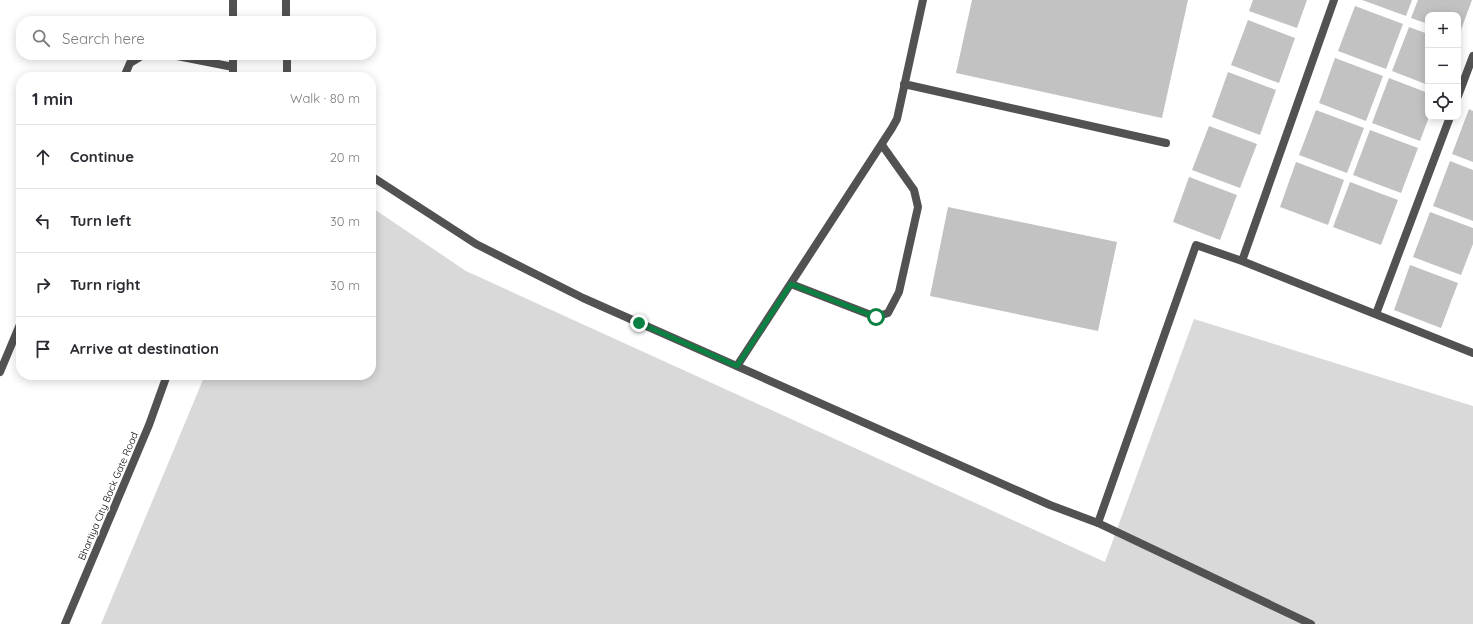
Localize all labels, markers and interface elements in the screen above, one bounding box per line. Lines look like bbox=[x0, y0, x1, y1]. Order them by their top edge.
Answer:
map controls bbox=[1425, 12, 1461, 120]
button: + bbox=[1425, 12, 1461, 48]
search box bbox=[16, 16, 376, 60]
icon: search bbox=[30, 27, 52, 49]
text: Search here bbox=[62, 29, 145, 48]
button: − bbox=[1425, 48, 1461, 84]
button: locate bbox=[1425, 84, 1461, 120]
text: 1 min bbox=[32, 88, 73, 109]
text: Walk · 80 m bbox=[290, 90, 360, 106]
icon: ahead bbox=[32, 146, 54, 168]
text: Continue bbox=[70, 147, 134, 166]
text: 20 m bbox=[330, 149, 360, 165]
icon: left bbox=[32, 210, 54, 232]
text: Turn left bbox=[70, 211, 132, 230]
text: 30 m bbox=[330, 213, 360, 229]
icon: right bbox=[32, 274, 54, 296]
text: Turn right bbox=[70, 275, 141, 294]
text: 30 m bbox=[330, 277, 360, 293]
route start bbox=[867, 308, 885, 326]
route end bbox=[630, 314, 648, 332]
icon: arrive bbox=[32, 338, 54, 360]
text: Arrive at destination bbox=[70, 339, 219, 358]
street label: Bhartiya City Back Gate Road bbox=[75, 430, 141, 562]

